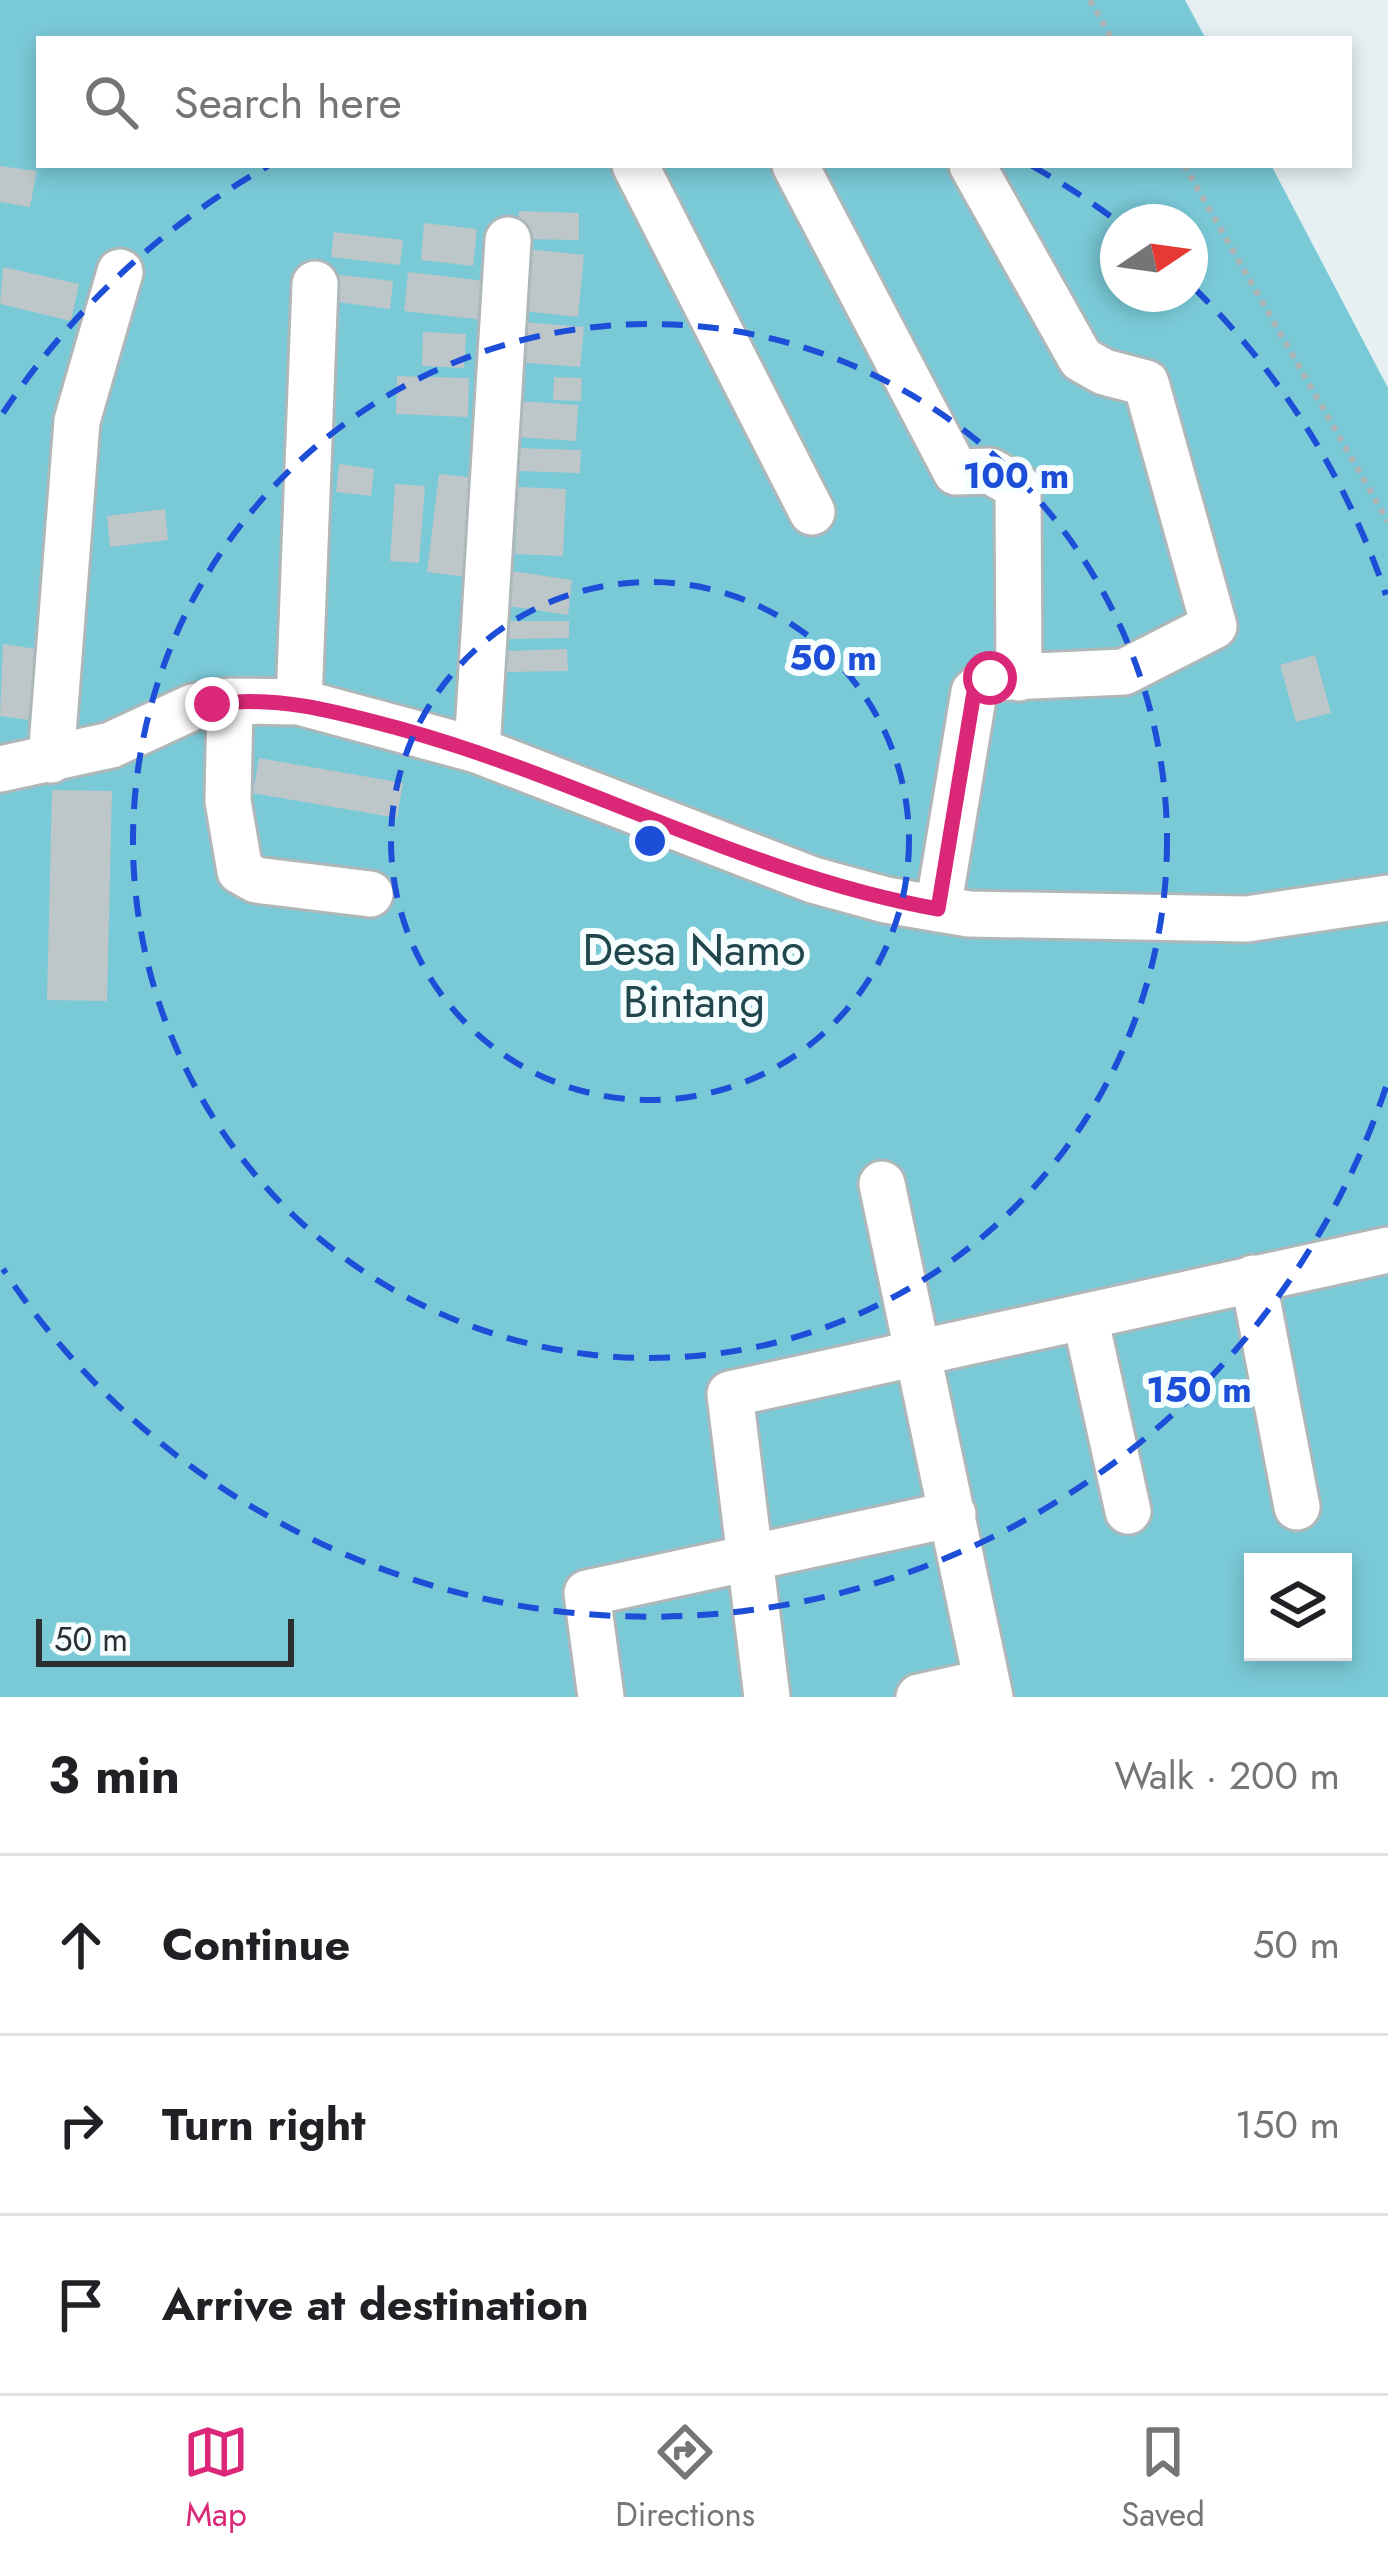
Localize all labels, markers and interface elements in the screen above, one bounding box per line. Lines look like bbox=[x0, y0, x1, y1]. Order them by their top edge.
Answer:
search box bbox=[36, 36, 1352, 168]
icon: search bbox=[78, 69, 144, 135]
text: Search here bbox=[174, 70, 402, 135]
north arrow bbox=[1100, 204, 1208, 312]
text: 100 m bbox=[963, 449, 1069, 501]
text: 50 m bbox=[789, 631, 877, 683]
route start bbox=[963, 651, 1017, 705]
route end bbox=[185, 677, 239, 731]
centre of rings bbox=[629, 820, 671, 862]
park label: Desa Namo Bintang bbox=[582, 917, 806, 1034]
text: 150 m bbox=[1146, 1363, 1252, 1415]
map controls bbox=[1244, 1553, 1352, 1661]
button: layers bbox=[1244, 1553, 1352, 1661]
scale bar bbox=[36, 1613, 294, 1666]
text: 50 m bbox=[54, 1616, 128, 1663]
text: 3 min bbox=[48, 1738, 180, 1812]
text: Walk · 200 m bbox=[1114, 1747, 1340, 1804]
icon: ahead bbox=[48, 1912, 114, 1978]
text: Continue bbox=[162, 1912, 350, 1977]
text: 50 m bbox=[1252, 1916, 1340, 1973]
icon: right bbox=[48, 2092, 114, 2158]
text: Turn right bbox=[162, 2092, 366, 2157]
text: 150 m bbox=[1235, 2096, 1340, 2153]
icon: arrive bbox=[48, 2272, 114, 2338]
text: Arrive at destination bbox=[162, 2272, 589, 2337]
tab: Map bbox=[183, 2419, 249, 2538]
tab: Directions bbox=[615, 2419, 755, 2538]
tab: Saved bbox=[1121, 2419, 1205, 2538]

